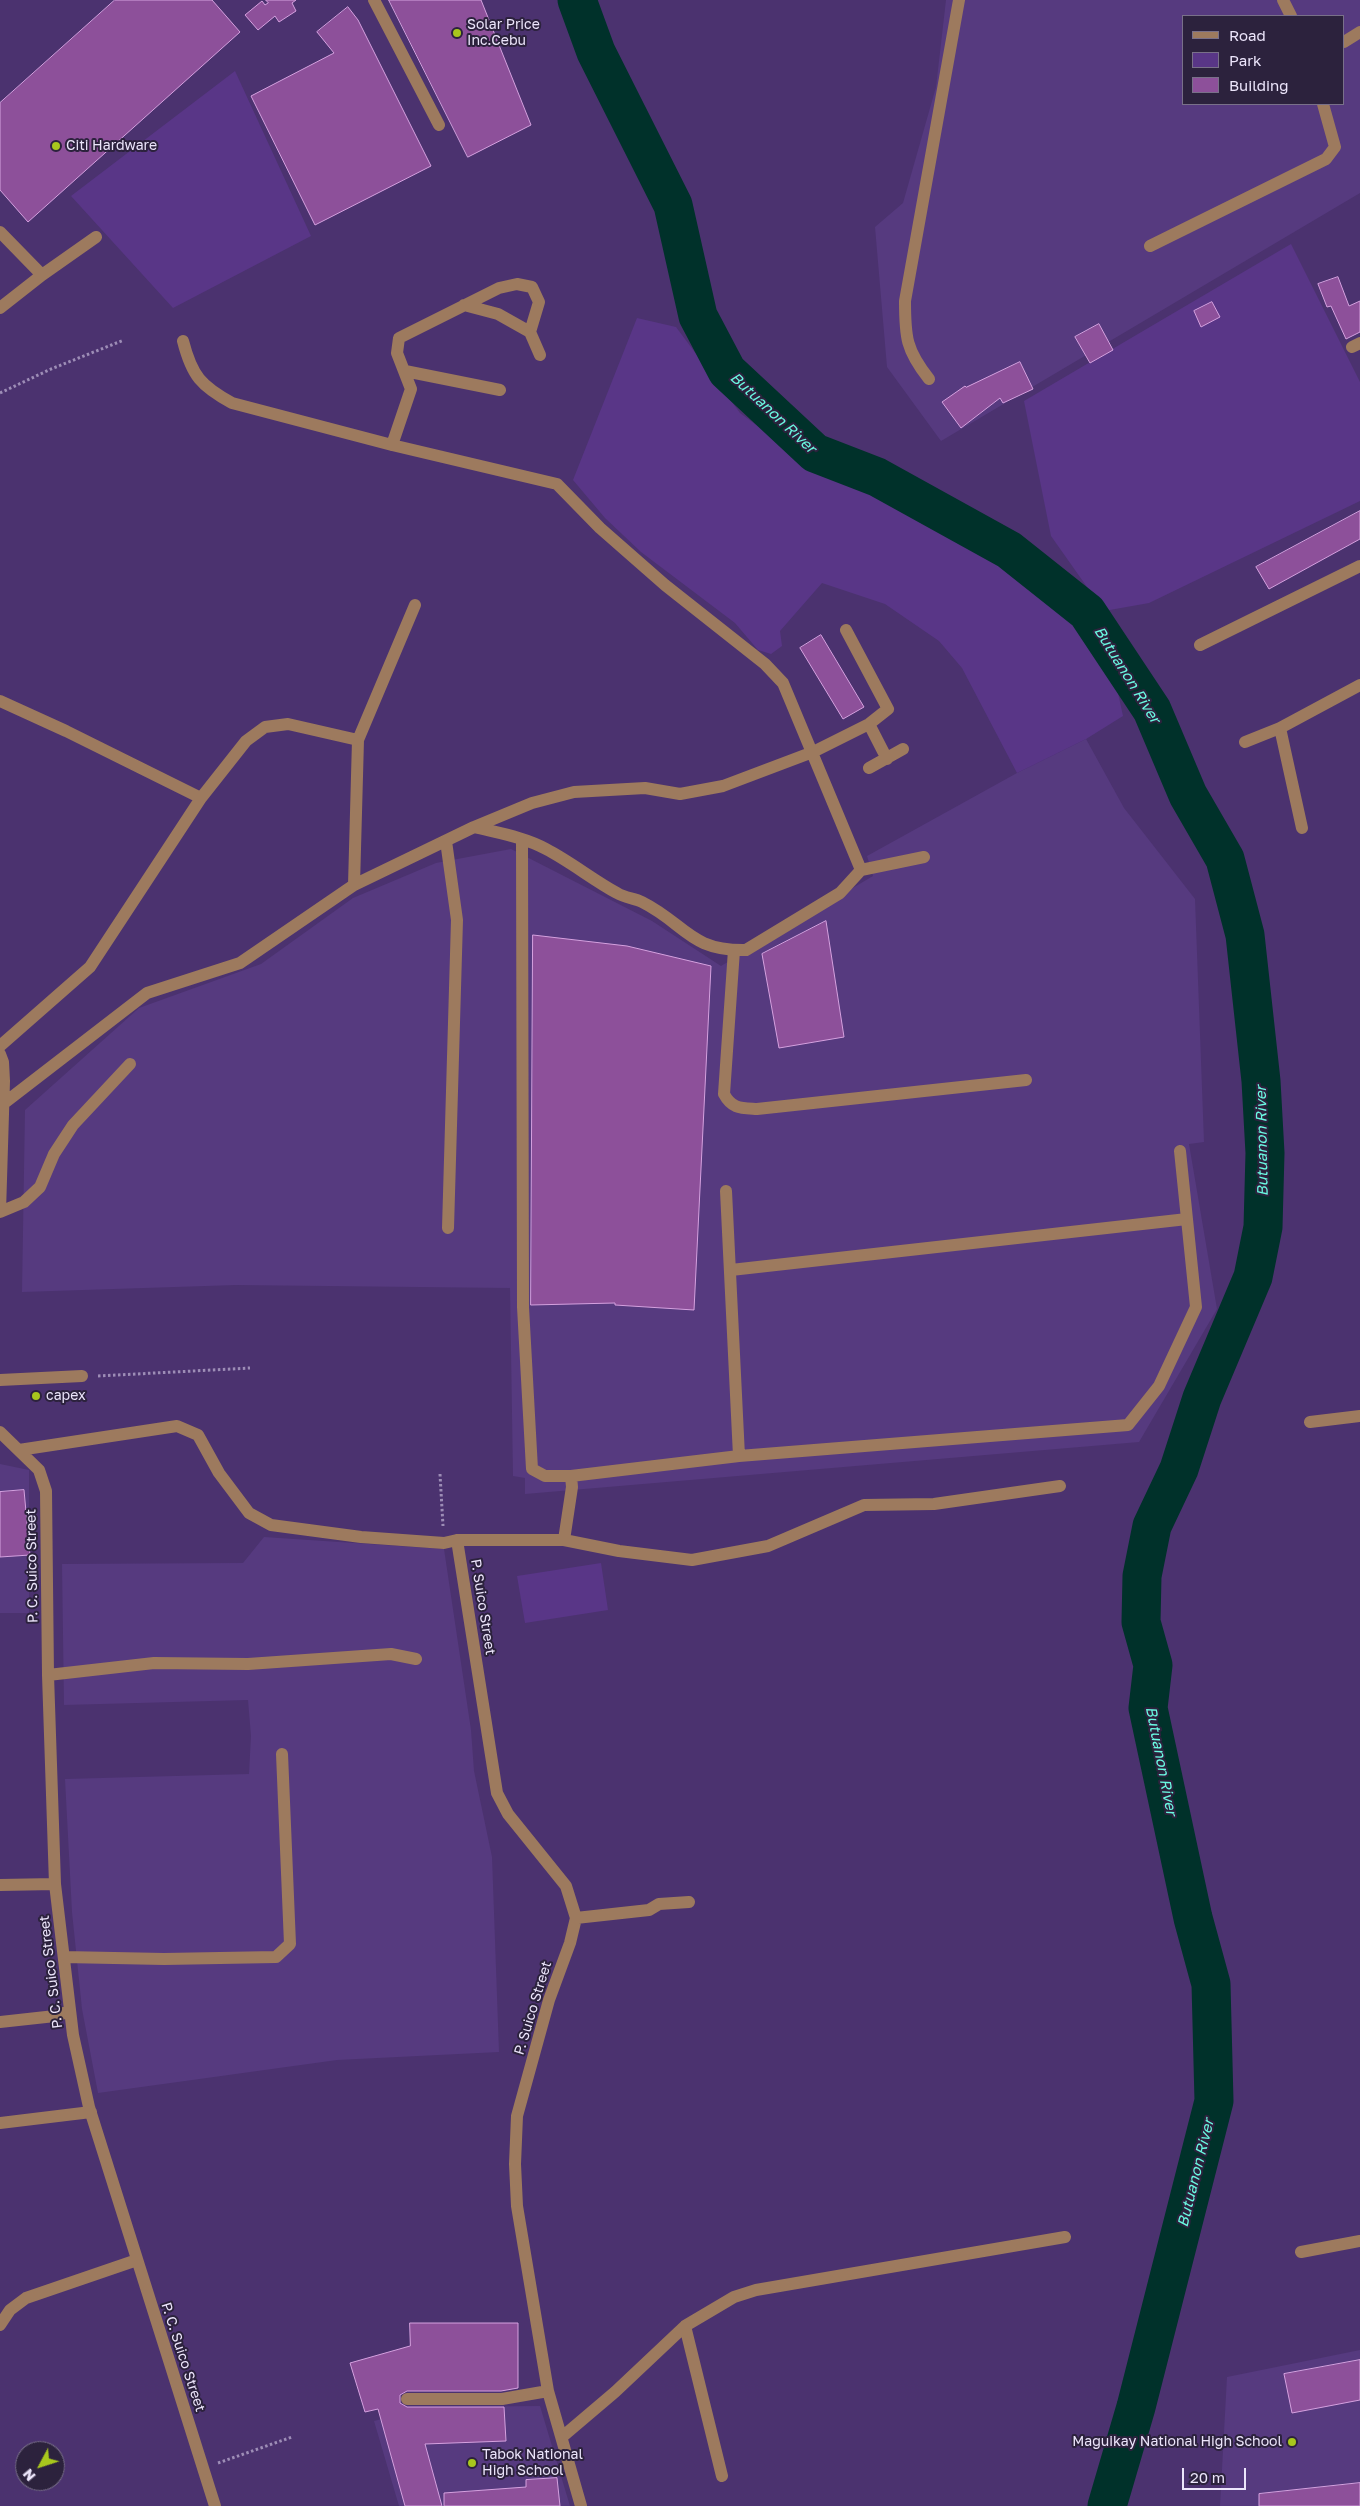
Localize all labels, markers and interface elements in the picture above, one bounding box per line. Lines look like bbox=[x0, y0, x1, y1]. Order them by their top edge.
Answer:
legend bbox=[1182, 15, 1345, 105]
place label: Solar Price Inc.Cebu bbox=[467, 17, 540, 49]
text: Road bbox=[1229, 26, 1266, 44]
marker: Solar Price Inc.Cebu bbox=[451, 27, 463, 39]
text: Park bbox=[1229, 51, 1261, 69]
text: Building bbox=[1229, 76, 1289, 94]
place label: Citi Hardware bbox=[66, 138, 157, 154]
marker: Citi Hardware bbox=[50, 140, 62, 152]
water label: Butuanon River bbox=[726, 369, 820, 457]
water label: Butuanon River bbox=[1090, 623, 1164, 727]
water label: Butuanon River bbox=[1252, 1085, 1272, 1197]
place label: capex bbox=[46, 1388, 86, 1404]
marker: capex bbox=[30, 1390, 42, 1402]
street label: P. C. Suico Street bbox=[23, 1509, 41, 1623]
street label: P. Suico Street bbox=[467, 1558, 499, 1656]
water label: Butuanon River bbox=[1142, 1705, 1180, 1817]
street label: P. C. Suico Street bbox=[36, 1914, 66, 2030]
street label: P. Suico Street bbox=[511, 1959, 555, 2057]
water label: Butuanon River bbox=[1174, 2117, 1218, 2229]
street label: P. C. Suico Street bbox=[157, 2300, 209, 2414]
place label: Maguikay National High School bbox=[1072, 2434, 1282, 2450]
marker: Maguikay National High School bbox=[1286, 2436, 1298, 2448]
north arrow bbox=[15, 2441, 65, 2491]
place label: Tabok National High School bbox=[482, 2447, 583, 2480]
marker: Tabok National High School bbox=[466, 2457, 478, 2469]
scale bar bbox=[1185, 2458, 1249, 2490]
text: N bbox=[19, 2466, 39, 2485]
text: 20 m bbox=[1190, 2468, 1225, 2486]

